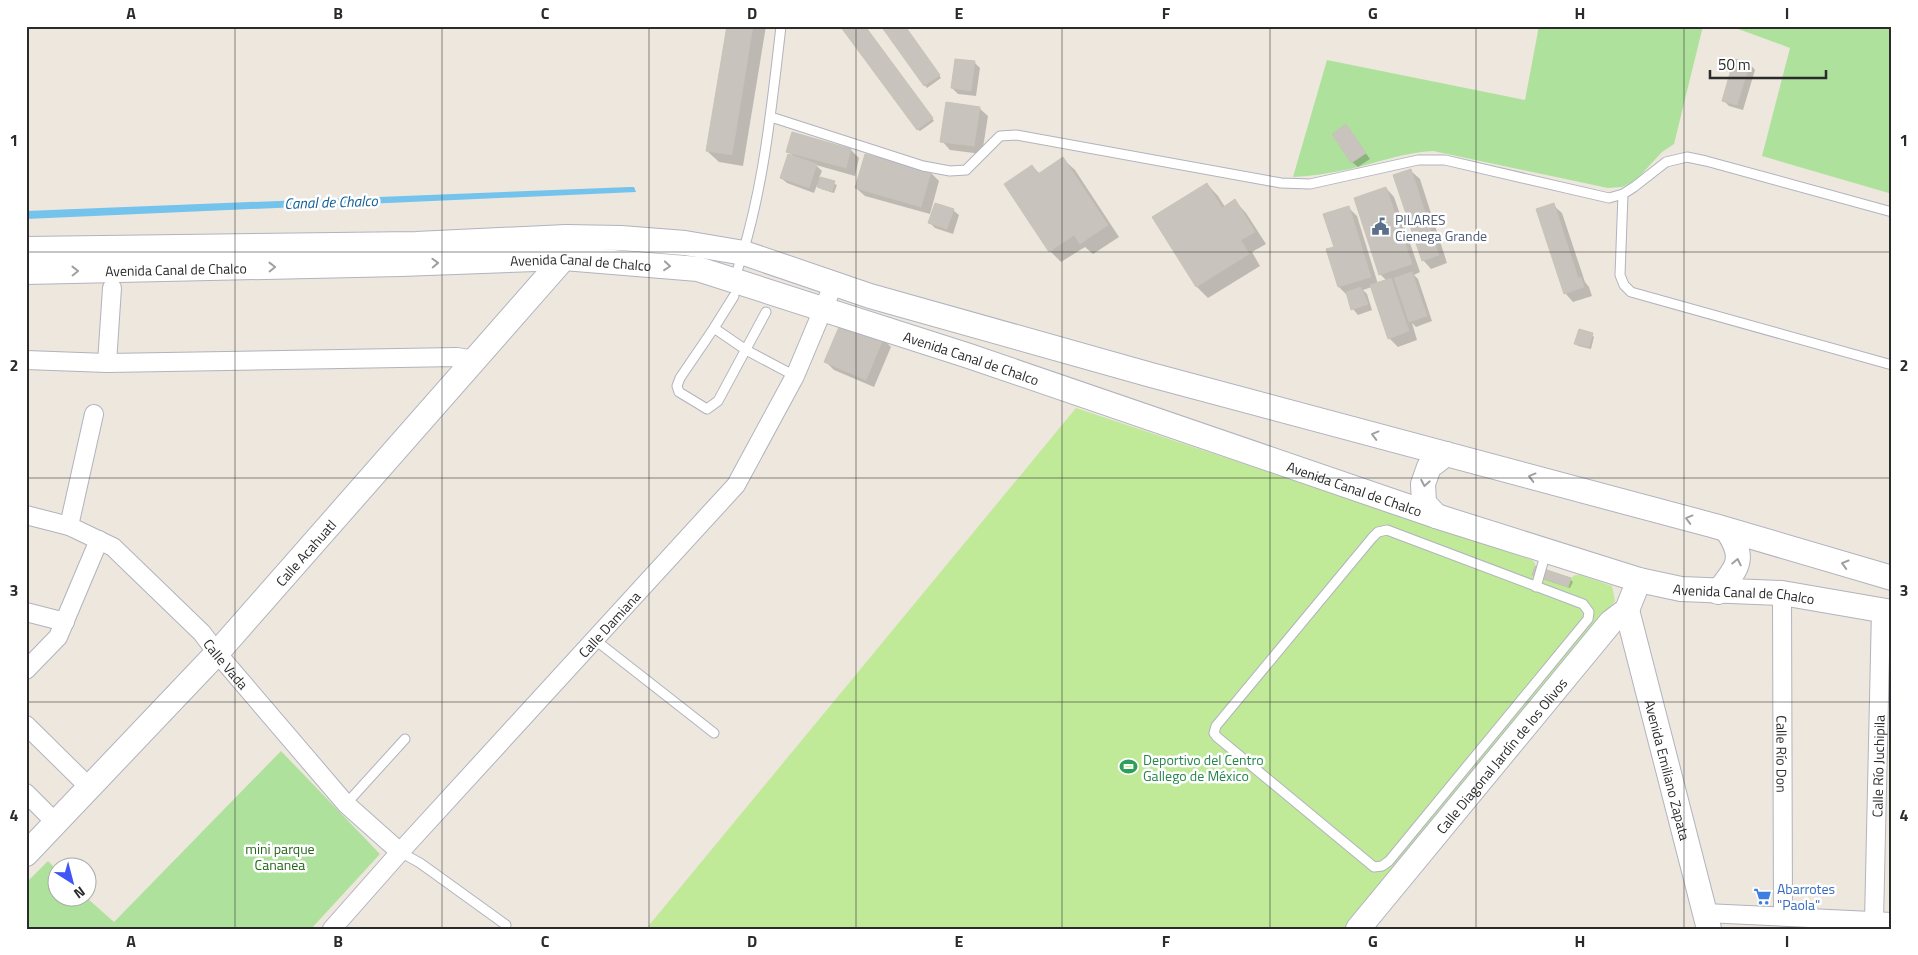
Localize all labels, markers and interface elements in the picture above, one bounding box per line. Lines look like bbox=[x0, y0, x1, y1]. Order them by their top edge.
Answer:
text: A bbox=[126, 1, 136, 25]
text: B bbox=[333, 1, 343, 25]
text: C bbox=[541, 1, 550, 25]
text: D bbox=[747, 1, 757, 25]
text: E bbox=[955, 1, 964, 25]
text: F bbox=[1162, 1, 1171, 25]
text: G bbox=[1368, 1, 1378, 25]
text: H bbox=[1575, 1, 1585, 25]
text: I bbox=[1785, 1, 1789, 25]
scale bar bbox=[1710, 48, 1827, 80]
text: 50 m bbox=[1718, 53, 1751, 76]
text: 1 bbox=[10, 128, 18, 152]
text: 1 bbox=[1900, 128, 1908, 152]
water label: Canal de Chalco bbox=[284, 189, 379, 215]
place label: PILARES Cienega Grande bbox=[1395, 209, 1487, 246]
public building icon: PILARES Cienega Grande bbox=[1371, 217, 1391, 237]
street label: Avenida Canal de Chalco bbox=[510, 247, 652, 276]
street label: Avenida Canal de Chalco bbox=[105, 257, 247, 281]
one-way arrow bbox=[431, 257, 439, 268]
one-way arrow bbox=[663, 261, 671, 272]
one-way arrow bbox=[269, 262, 277, 272]
one-way arrow bbox=[72, 266, 79, 276]
street label: Avenida Canal de Chalco bbox=[901, 325, 1042, 390]
text: 2 bbox=[10, 353, 18, 377]
text: 2 bbox=[1900, 353, 1908, 377]
one-way arrow bbox=[1370, 430, 1379, 441]
street label: Avenida Canal de Chalco bbox=[1284, 455, 1425, 521]
one-way arrow bbox=[1527, 472, 1536, 483]
one-way arrow bbox=[1420, 479, 1430, 488]
street label: Calle Acahuatl bbox=[270, 514, 340, 591]
one-way arrow bbox=[1684, 514, 1693, 525]
one-way arrow bbox=[1731, 558, 1741, 567]
one-way arrow bbox=[1841, 560, 1850, 570]
street label: Avenida Canal de Chalco bbox=[1671, 577, 1816, 609]
text: 3 bbox=[10, 578, 18, 602]
text: 3 bbox=[1900, 578, 1908, 602]
street label: Calle Damiana bbox=[573, 586, 645, 662]
street label: Calle Vada bbox=[199, 634, 254, 694]
street label: Calle Diagonal Jardín de los Olivos bbox=[1430, 673, 1572, 838]
street label: Avenida Emiliano Zapata bbox=[1640, 697, 1696, 842]
street label: Calle Río Don bbox=[1772, 715, 1793, 793]
street label: Calle Río Juchipila bbox=[1866, 715, 1889, 817]
place label: Deportivo del Centro Gallego de México bbox=[1143, 749, 1264, 786]
sports icon: Deportivo del Centro Gallego de México bbox=[1119, 757, 1139, 777]
text: 4 bbox=[10, 803, 19, 827]
text: 4 bbox=[1900, 803, 1909, 827]
park label: mini parque Cananea bbox=[245, 838, 315, 875]
north arrow bbox=[48, 858, 98, 908]
place label: Abarrotes "Paola" bbox=[1777, 878, 1835, 915]
text: N bbox=[70, 882, 90, 904]
supermarket icon: Abarrotes "Paola" bbox=[1753, 886, 1773, 906]
text: A bbox=[126, 929, 136, 953]
text: B bbox=[333, 929, 343, 953]
text: C bbox=[541, 929, 550, 953]
text: D bbox=[747, 929, 757, 953]
text: E bbox=[955, 929, 964, 953]
text: F bbox=[1162, 929, 1171, 953]
text: G bbox=[1368, 929, 1378, 953]
text: H bbox=[1575, 929, 1585, 953]
text: I bbox=[1785, 929, 1789, 953]

